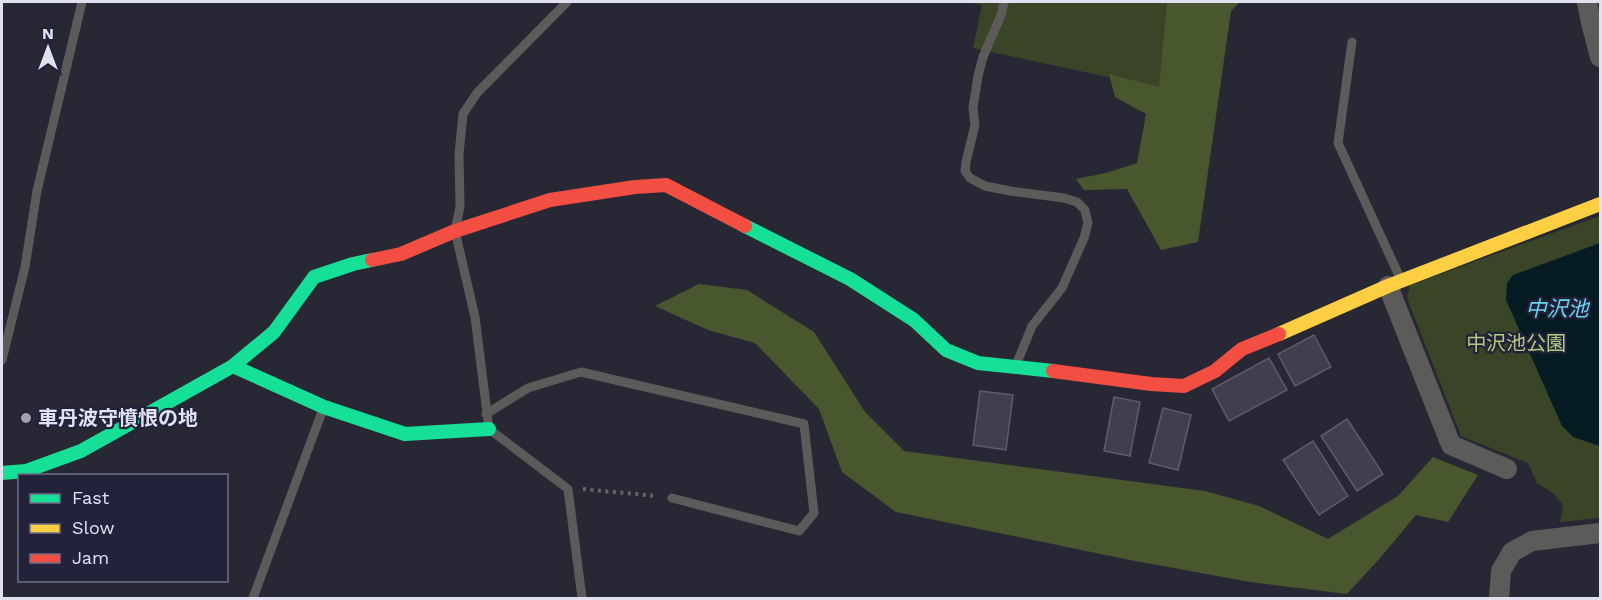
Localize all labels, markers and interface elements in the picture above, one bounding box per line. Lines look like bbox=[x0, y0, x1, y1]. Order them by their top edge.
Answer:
north arrow bbox=[18, 18, 78, 78]
text: N bbox=[42, 24, 54, 43]
water label: 中沢池 bbox=[1526, 296, 1590, 321]
park label: 中沢池公園 bbox=[1466, 331, 1566, 355]
place label: 車丹波守憤恨の地 bbox=[38, 406, 198, 430]
marker: 車丹波守憤恨の地 bbox=[19, 411, 33, 425]
legend bbox=[18, 474, 228, 582]
text: Fast bbox=[72, 487, 110, 508]
text: Slow bbox=[72, 517, 115, 538]
text: Jam bbox=[72, 547, 109, 568]

